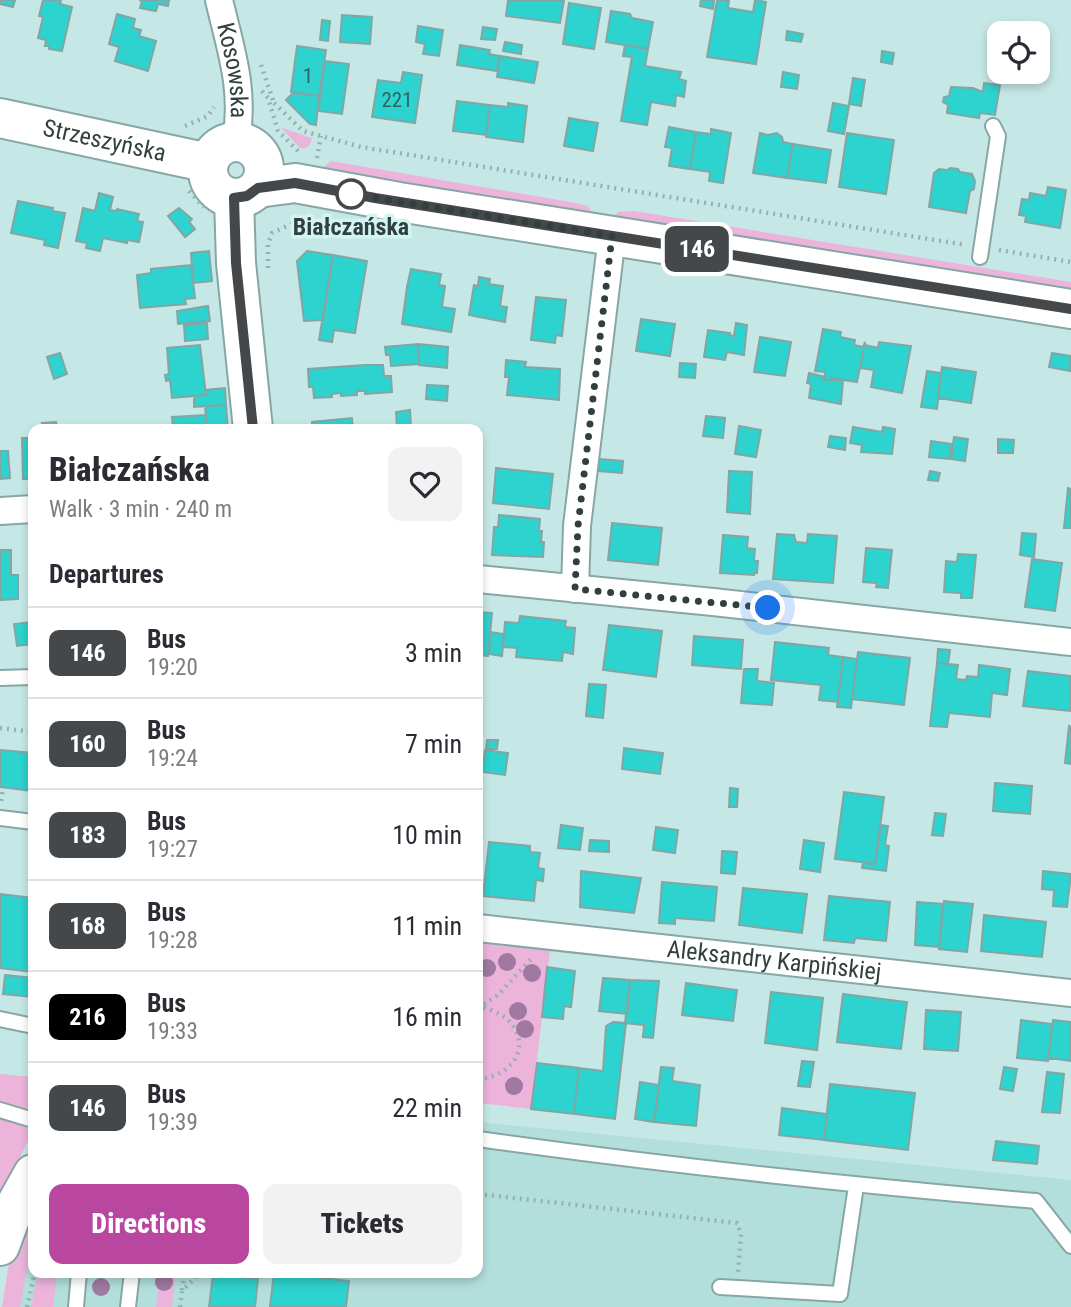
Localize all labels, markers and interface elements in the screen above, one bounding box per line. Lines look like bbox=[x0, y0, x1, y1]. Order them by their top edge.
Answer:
street label: Kosowska bbox=[211, 20, 253, 118]
map controls bbox=[987, 21, 1050, 84]
button: locate bbox=[987, 21, 1050, 84]
house number: 1 bbox=[303, 64, 313, 88]
house number: 221 bbox=[381, 88, 413, 112]
street label: Strzeszyńska bbox=[41, 114, 169, 167]
marker: Białczańska bbox=[336, 179, 366, 209]
place label: Białczańska bbox=[293, 213, 409, 241]
line badge: 146 bbox=[657, 226, 737, 272]
text: 146 bbox=[679, 235, 715, 263]
button: heart bbox=[388, 447, 462, 521]
text: Białczańska bbox=[49, 450, 210, 489]
text: Walk · 3 min · 240 m bbox=[49, 496, 232, 523]
text: Departures bbox=[49, 559, 164, 589]
your location bbox=[750, 590, 785, 625]
text: Bus bbox=[147, 624, 186, 654]
text: 3 min bbox=[405, 638, 462, 668]
text: 146 bbox=[69, 639, 106, 667]
text: 19:20 bbox=[147, 654, 198, 681]
text: Bus bbox=[147, 715, 186, 745]
text: 7 min bbox=[405, 729, 462, 759]
text: 160 bbox=[69, 730, 106, 758]
text: 19:24 bbox=[147, 745, 198, 772]
text: Bus bbox=[147, 806, 186, 836]
text: 10 min bbox=[392, 820, 462, 850]
text: 183 bbox=[69, 821, 106, 849]
text: 19:27 bbox=[147, 836, 198, 863]
text: Bus bbox=[147, 897, 186, 927]
text: 11 min bbox=[392, 911, 462, 941]
text: 168 bbox=[69, 912, 106, 940]
text: 19:28 bbox=[147, 927, 198, 954]
street label: Aleksandry Karpińskiej bbox=[666, 935, 883, 986]
text: Bus bbox=[147, 988, 186, 1018]
text: 16 min bbox=[392, 1002, 462, 1032]
text: 216 bbox=[69, 1003, 106, 1031]
text: 19:33 bbox=[147, 1018, 198, 1045]
text: Bus bbox=[147, 1079, 186, 1109]
text: 22 min bbox=[392, 1093, 462, 1123]
text: 146 bbox=[69, 1094, 106, 1122]
text: 19:39 bbox=[147, 1109, 198, 1136]
button: Directions bbox=[49, 1184, 249, 1264]
button: Tickets bbox=[263, 1184, 462, 1264]

